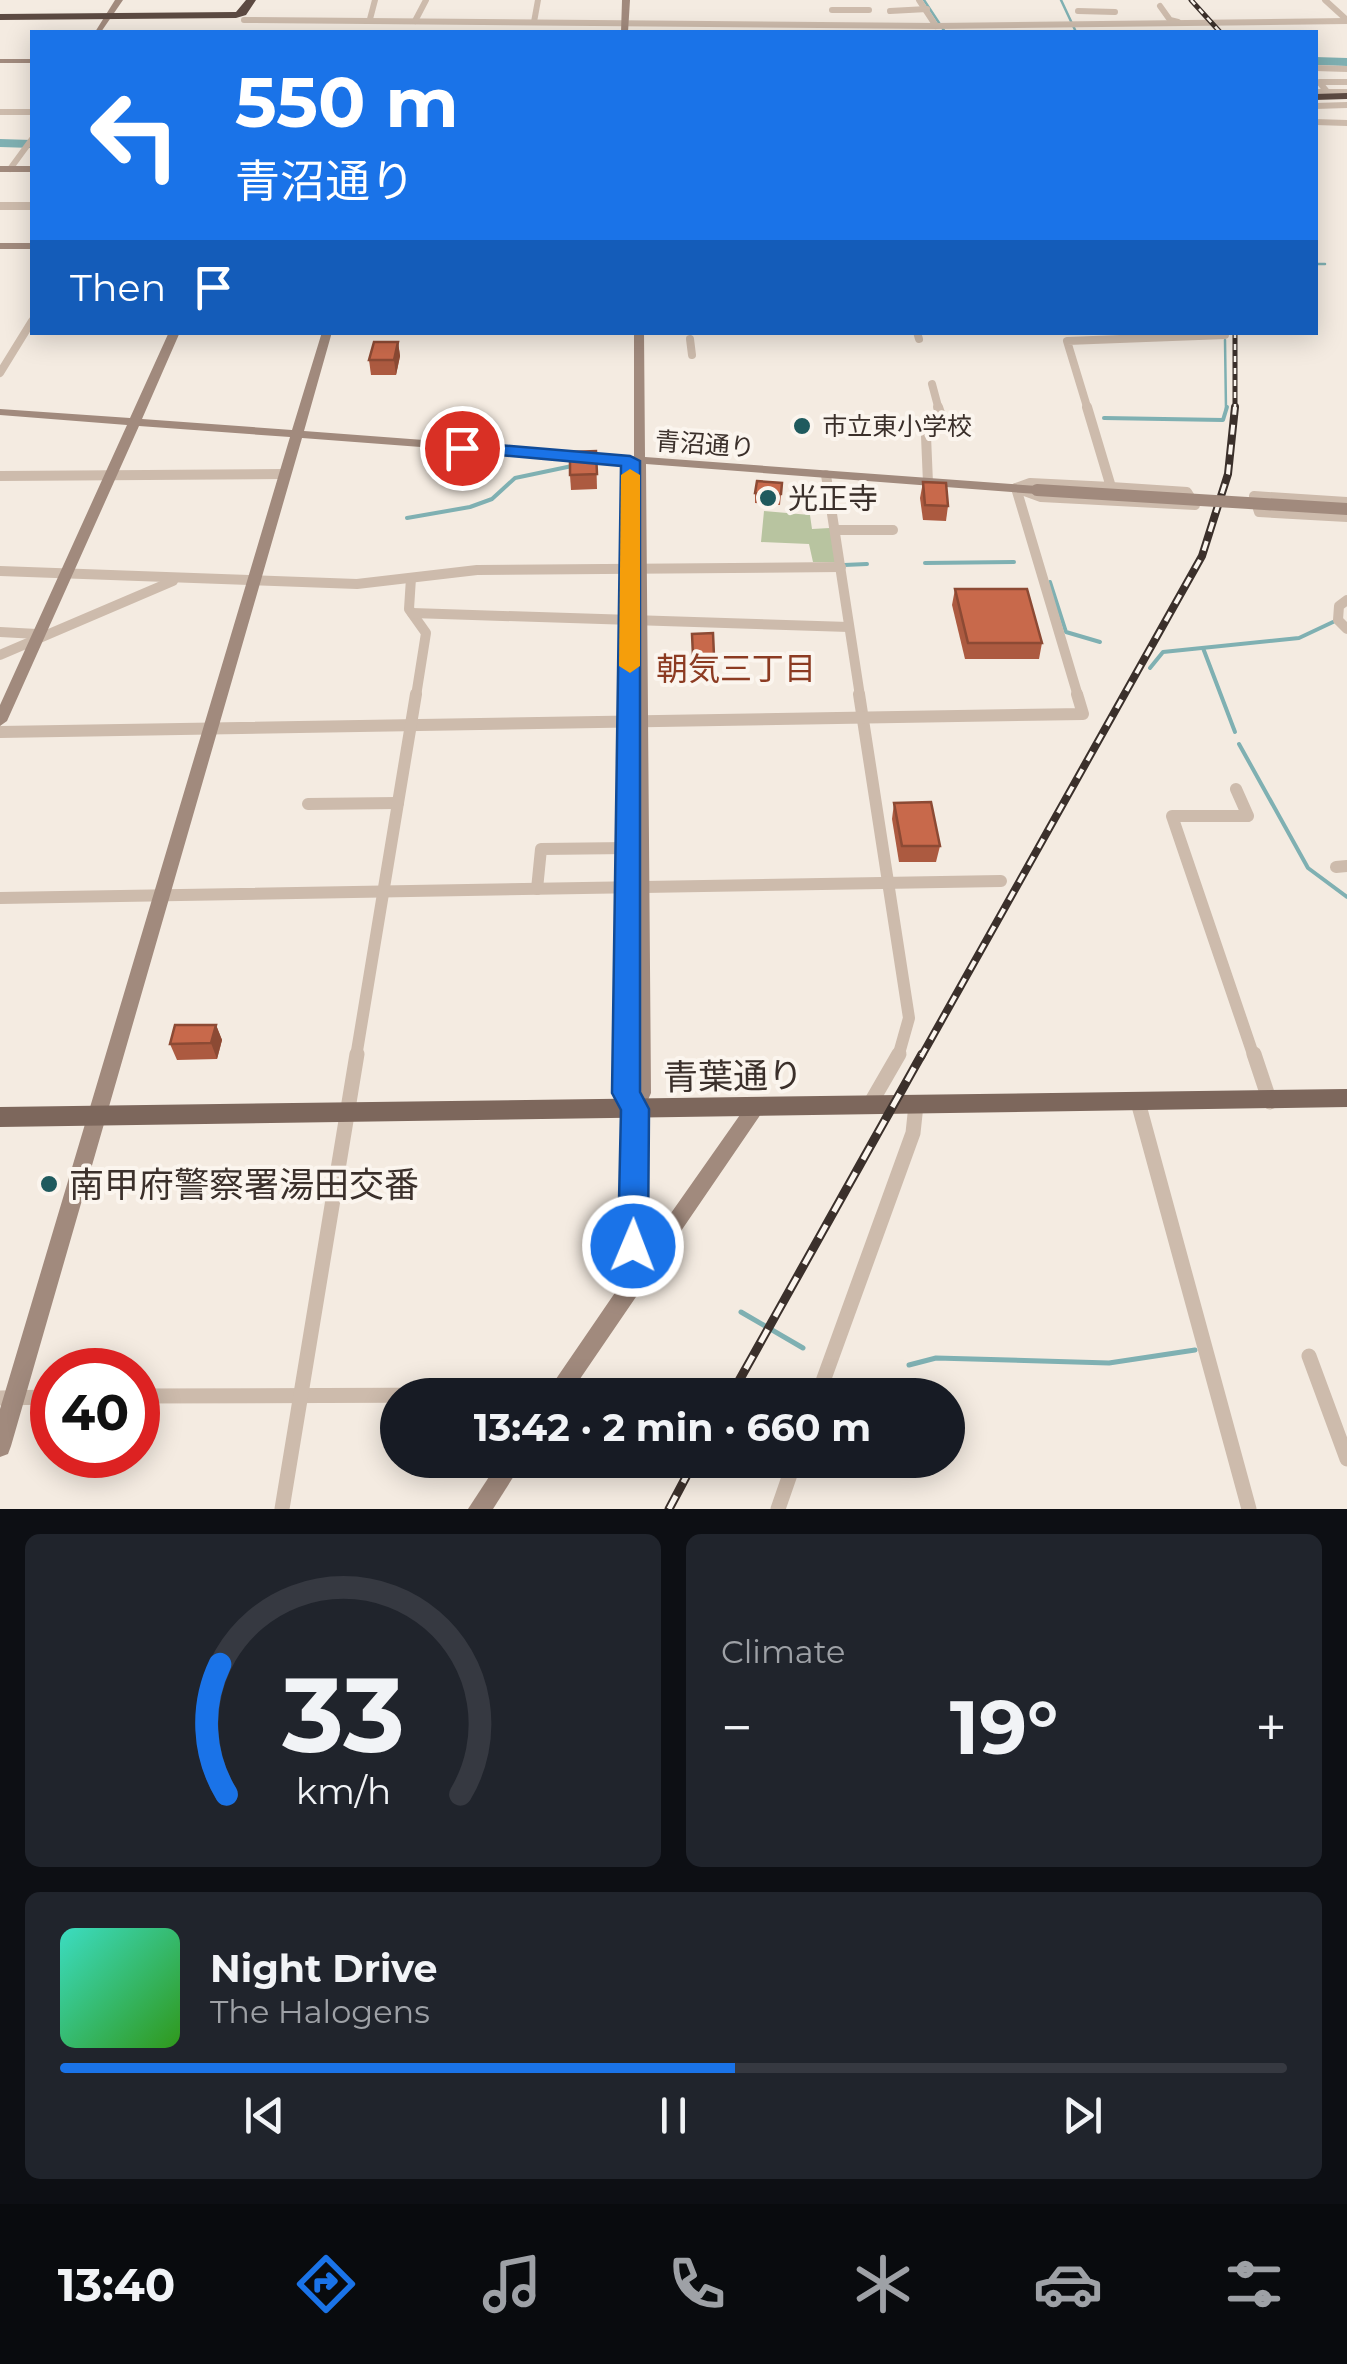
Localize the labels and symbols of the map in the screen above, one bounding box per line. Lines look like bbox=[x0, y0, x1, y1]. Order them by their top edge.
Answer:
pin bbox=[420, 406, 505, 491]
place label: 市立東小学校 bbox=[822, 411, 972, 441]
marker: 市立東小学校 bbox=[791, 415, 813, 437]
street label: 青沼通り bbox=[654, 426, 756, 462]
place label: 光正寺 bbox=[788, 480, 878, 517]
marker: 光正寺 bbox=[757, 487, 779, 509]
district label: 朝気三丁目 bbox=[656, 649, 816, 688]
street label: 青葉通り bbox=[663, 1053, 803, 1099]
place label: 南甲府警察署湯田交番 bbox=[69, 1163, 419, 1206]
marker: 南甲府警察署湯田交番 bbox=[38, 1173, 60, 1195]
position arrow bbox=[581, 1194, 685, 1298]
speed limit sign: 40 bbox=[30, 1348, 160, 1478]

